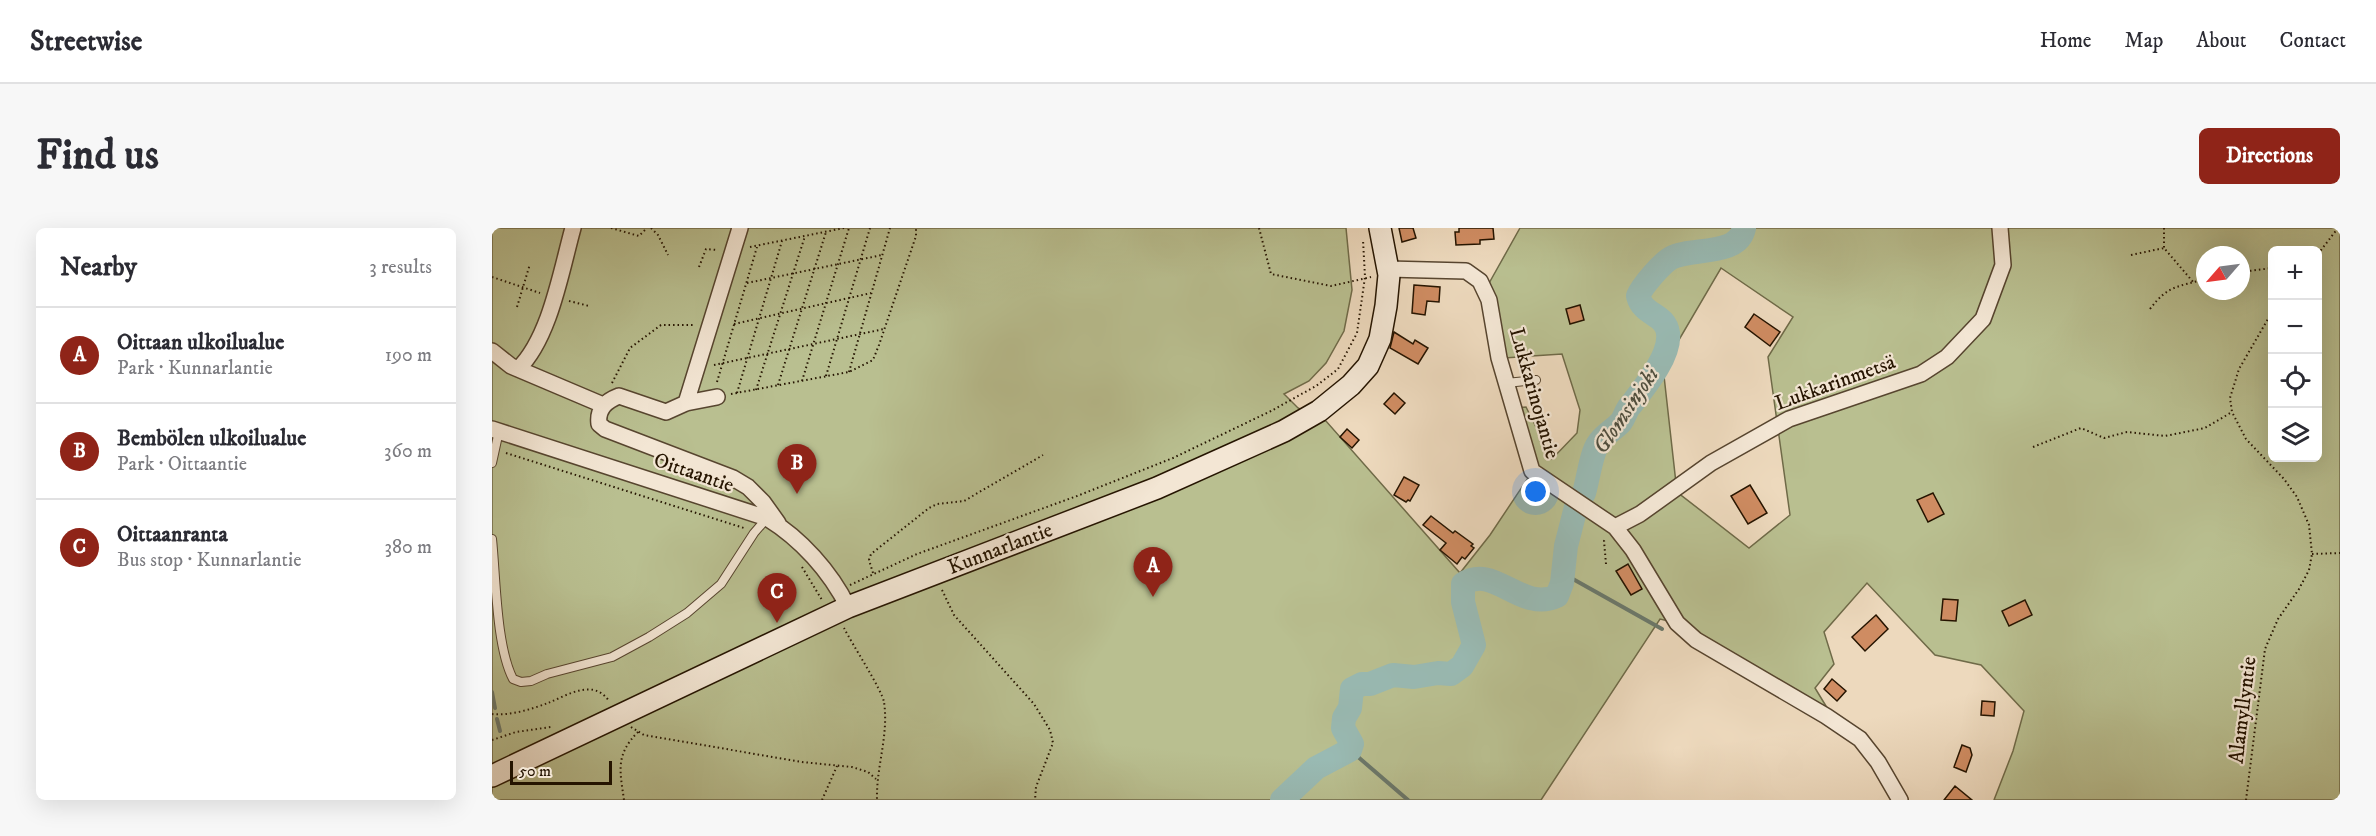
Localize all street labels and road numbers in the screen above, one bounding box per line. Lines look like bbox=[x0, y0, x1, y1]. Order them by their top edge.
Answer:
street label: Lukkarinojantie bbox=[1503, 325, 1565, 462]
street label: Lukkarinmetsä bbox=[1772, 349, 1899, 417]
street label: Oittaantie bbox=[650, 447, 738, 499]
street label: Kunnarlantie bbox=[944, 517, 1057, 581]
street label: Alamyllyntie bbox=[2224, 655, 2263, 765]

